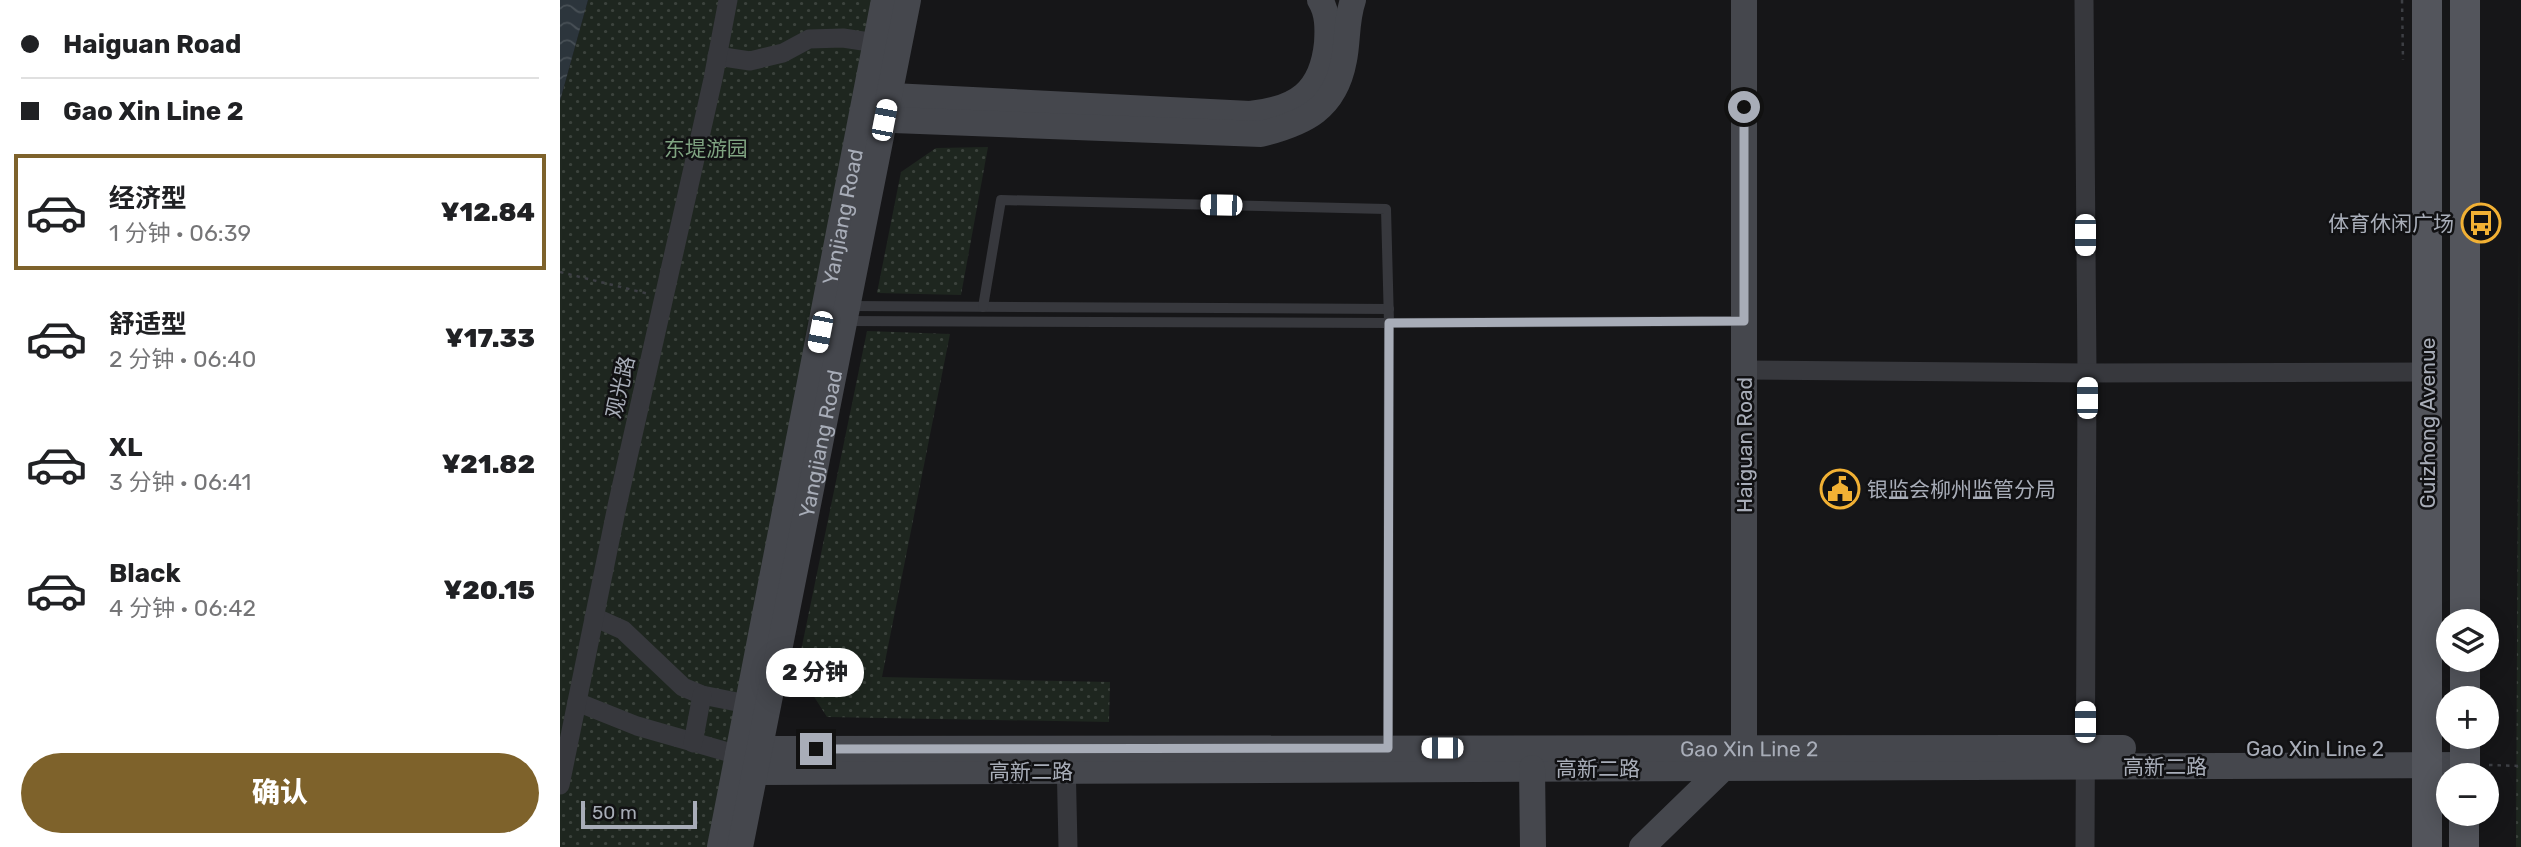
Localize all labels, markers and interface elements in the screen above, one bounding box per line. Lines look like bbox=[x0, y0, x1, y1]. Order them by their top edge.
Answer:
text: Haiguan Road bbox=[63, 29, 241, 60]
route start bbox=[1728, 91, 1760, 123]
text: Gao Xin Line 2 bbox=[63, 96, 244, 127]
car bbox=[870, 97, 899, 143]
park label: 东堤游园 bbox=[664, 136, 748, 161]
street label: Yanjiang Road bbox=[817, 147, 867, 287]
icon: car bbox=[25, 181, 88, 244]
text: 经济型 bbox=[109, 183, 187, 214]
car bbox=[1200, 194, 1243, 216]
text: ¥12.84 bbox=[441, 197, 535, 228]
bus stop icon: 体育休闲广场 bbox=[2460, 202, 2502, 244]
place label: 体育休闲广场 bbox=[2328, 211, 2454, 236]
car bbox=[2075, 214, 2096, 256]
text: 1 分钟 · 06:39 bbox=[109, 219, 251, 247]
icon: car bbox=[25, 307, 88, 370]
text: 舒适型 bbox=[109, 309, 187, 340]
car bbox=[806, 309, 835, 355]
text: ¥17.33 bbox=[445, 323, 535, 354]
street label: Guizhong Avenue bbox=[2415, 338, 2440, 508]
text: 2 分钟 · 06:40 bbox=[109, 345, 256, 373]
street label: 观光路 bbox=[601, 353, 639, 421]
street label: Yangjiang Road bbox=[793, 367, 847, 520]
street label: Haiguan Road bbox=[1732, 377, 1757, 513]
car bbox=[2077, 377, 2098, 419]
text: XL bbox=[109, 432, 142, 463]
icon: car bbox=[25, 433, 88, 496]
text: ¥21.82 bbox=[442, 449, 535, 480]
text: 3 分钟 · 06:41 bbox=[109, 468, 251, 496]
public building icon: 银监会柳州监管分局 bbox=[1819, 468, 1861, 510]
place label: 银监会柳州监管分局 bbox=[1867, 477, 2056, 502]
text: Black bbox=[109, 558, 181, 589]
icon: car bbox=[25, 559, 88, 622]
text: ¥20.15 bbox=[443, 575, 535, 606]
text: 4 分钟 · 06:42 bbox=[109, 594, 256, 622]
map controls bbox=[2436, 609, 2499, 826]
button: layers bbox=[2436, 609, 2499, 672]
callout: 2 分钟 bbox=[767, 648, 865, 696]
text: 2 分钟 bbox=[782, 658, 848, 686]
button: + bbox=[2436, 686, 2499, 749]
car bbox=[2075, 701, 2096, 743]
route end bbox=[800, 733, 832, 765]
street label: Gao Xin Line 2 bbox=[1680, 736, 1818, 761]
street label: Gao Xin Line 2 bbox=[2246, 736, 2384, 761]
car bbox=[1422, 738, 1464, 759]
button: 确认 bbox=[21, 753, 539, 833]
street label: 高新二路 bbox=[2123, 754, 2207, 779]
street label: 高新二路 bbox=[1556, 756, 1640, 781]
street label: 高新二路 bbox=[989, 759, 1073, 784]
button: − bbox=[2436, 763, 2499, 826]
scale bar bbox=[581, 798, 696, 830]
text: 50 m bbox=[592, 801, 637, 824]

